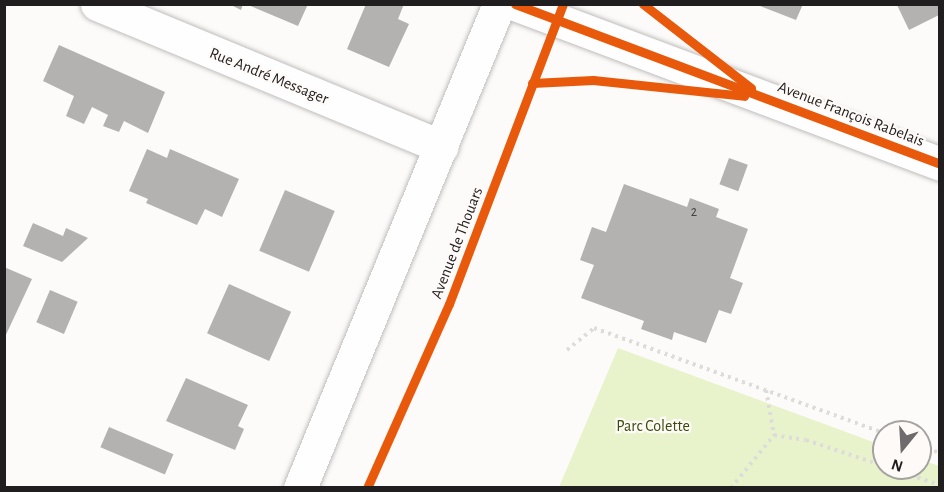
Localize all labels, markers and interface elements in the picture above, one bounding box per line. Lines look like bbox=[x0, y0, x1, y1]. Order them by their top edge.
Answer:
street label: Rue André Messager bbox=[207, 43, 331, 109]
street label: Avenue François Rabelais bbox=[775, 77, 927, 151]
street label: Avenue de Thouars bbox=[427, 185, 487, 301]
house number: 2 bbox=[691, 204, 697, 220]
park label: Parc Colette bbox=[616, 416, 690, 436]
north arrow bbox=[872, 420, 932, 480]
text: N bbox=[889, 456, 905, 475]

